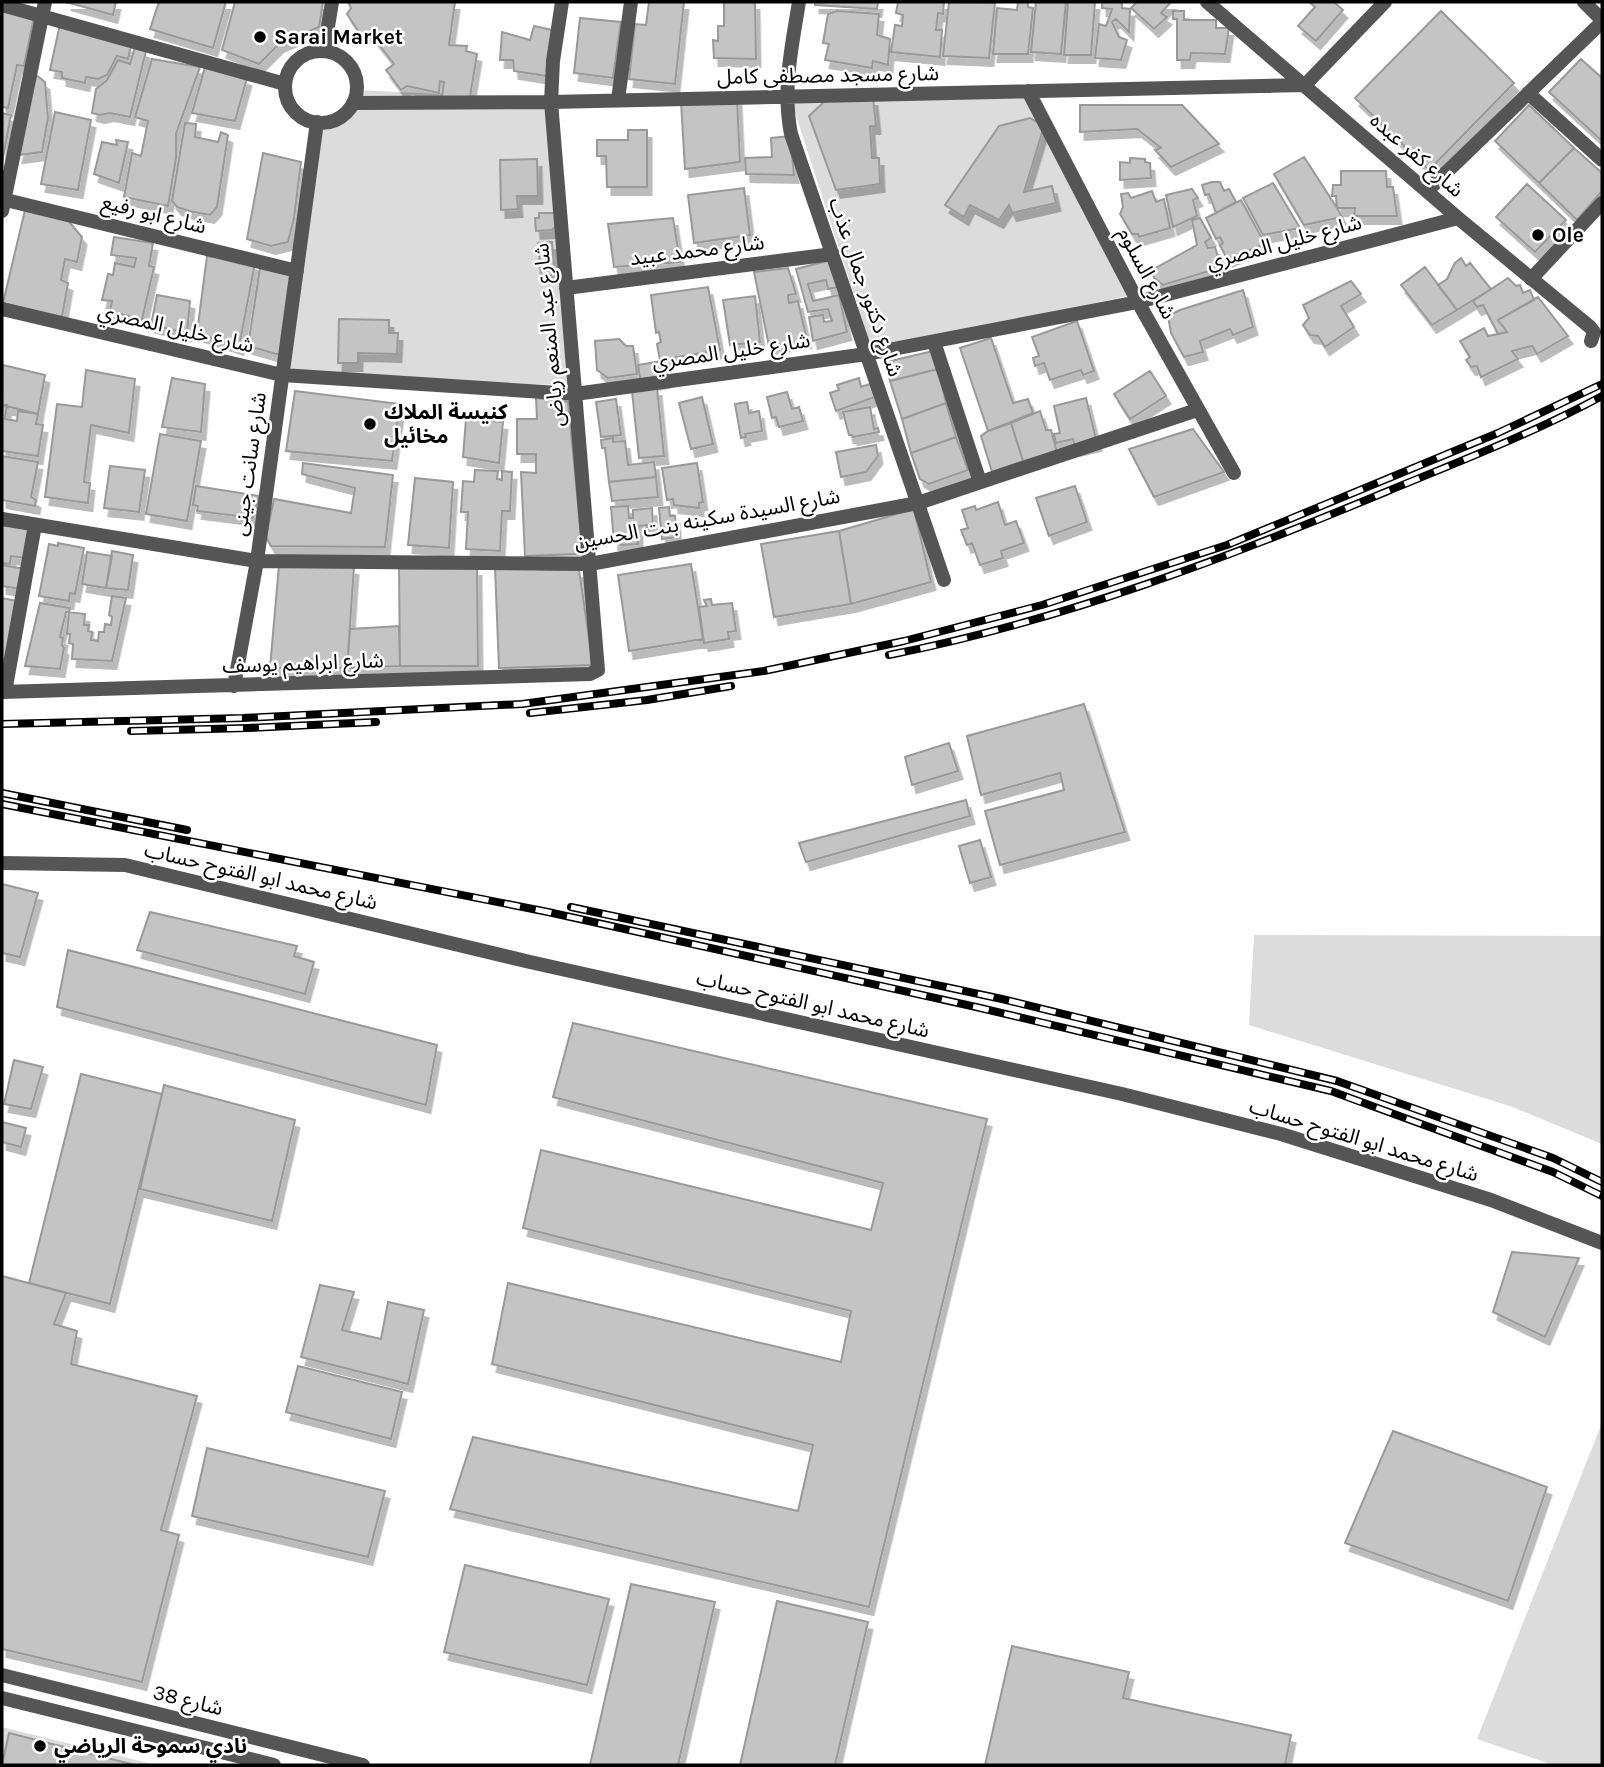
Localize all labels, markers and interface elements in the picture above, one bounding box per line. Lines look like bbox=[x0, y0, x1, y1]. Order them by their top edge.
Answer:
place label: Sarai Market bbox=[274, 25, 403, 49]
marker: Sarai Market bbox=[252, 29, 268, 45]
street label: شارع مسجد مصطفى كامل bbox=[717, 61, 939, 92]
street label: شارع كفر عبده bbox=[1363, 108, 1469, 204]
street label: شارع ابو رفيع bbox=[98, 189, 209, 241]
street label: شارع دكتور جمال عذب bbox=[821, 194, 908, 381]
street label: شارع خليل المصري bbox=[1204, 210, 1365, 278]
street label: شارع السلوم bbox=[1109, 223, 1181, 325]
place label: Ole bbox=[1552, 223, 1584, 247]
marker: Ole bbox=[1530, 227, 1546, 243]
street label: شارع محمد عبيد bbox=[628, 230, 766, 273]
street label: شارع عبد المنعم رياض bbox=[529, 242, 572, 428]
street label: شارع خليل المصري bbox=[95, 298, 256, 361]
street label: شارع خليل المصري bbox=[650, 328, 812, 378]
street label: شارع سانت جينى bbox=[227, 391, 274, 538]
place label: كنيسة الملاك مخائيل bbox=[384, 400, 508, 448]
marker: كنيسة الملاك مخائيل bbox=[362, 416, 378, 432]
street label: شارع السيدة سكينه بنت الحسين bbox=[572, 484, 842, 557]
street label: شارع ابراهيم يوسف bbox=[222, 648, 384, 681]
street label: شارع محمد ابو الفتوح حساب bbox=[142, 837, 380, 917]
street label: شارع محمد ابو الفتوح حساب bbox=[694, 965, 932, 1045]
street label: شارع محمد ابو الفتوح حساب bbox=[1246, 1094, 1481, 1189]
street label: شارع 38 bbox=[150, 1680, 225, 1723]
place label: نادي سموحة الرياضي bbox=[54, 1734, 247, 1763]
marker: نادي سموحة الرياضي bbox=[32, 1738, 48, 1754]

